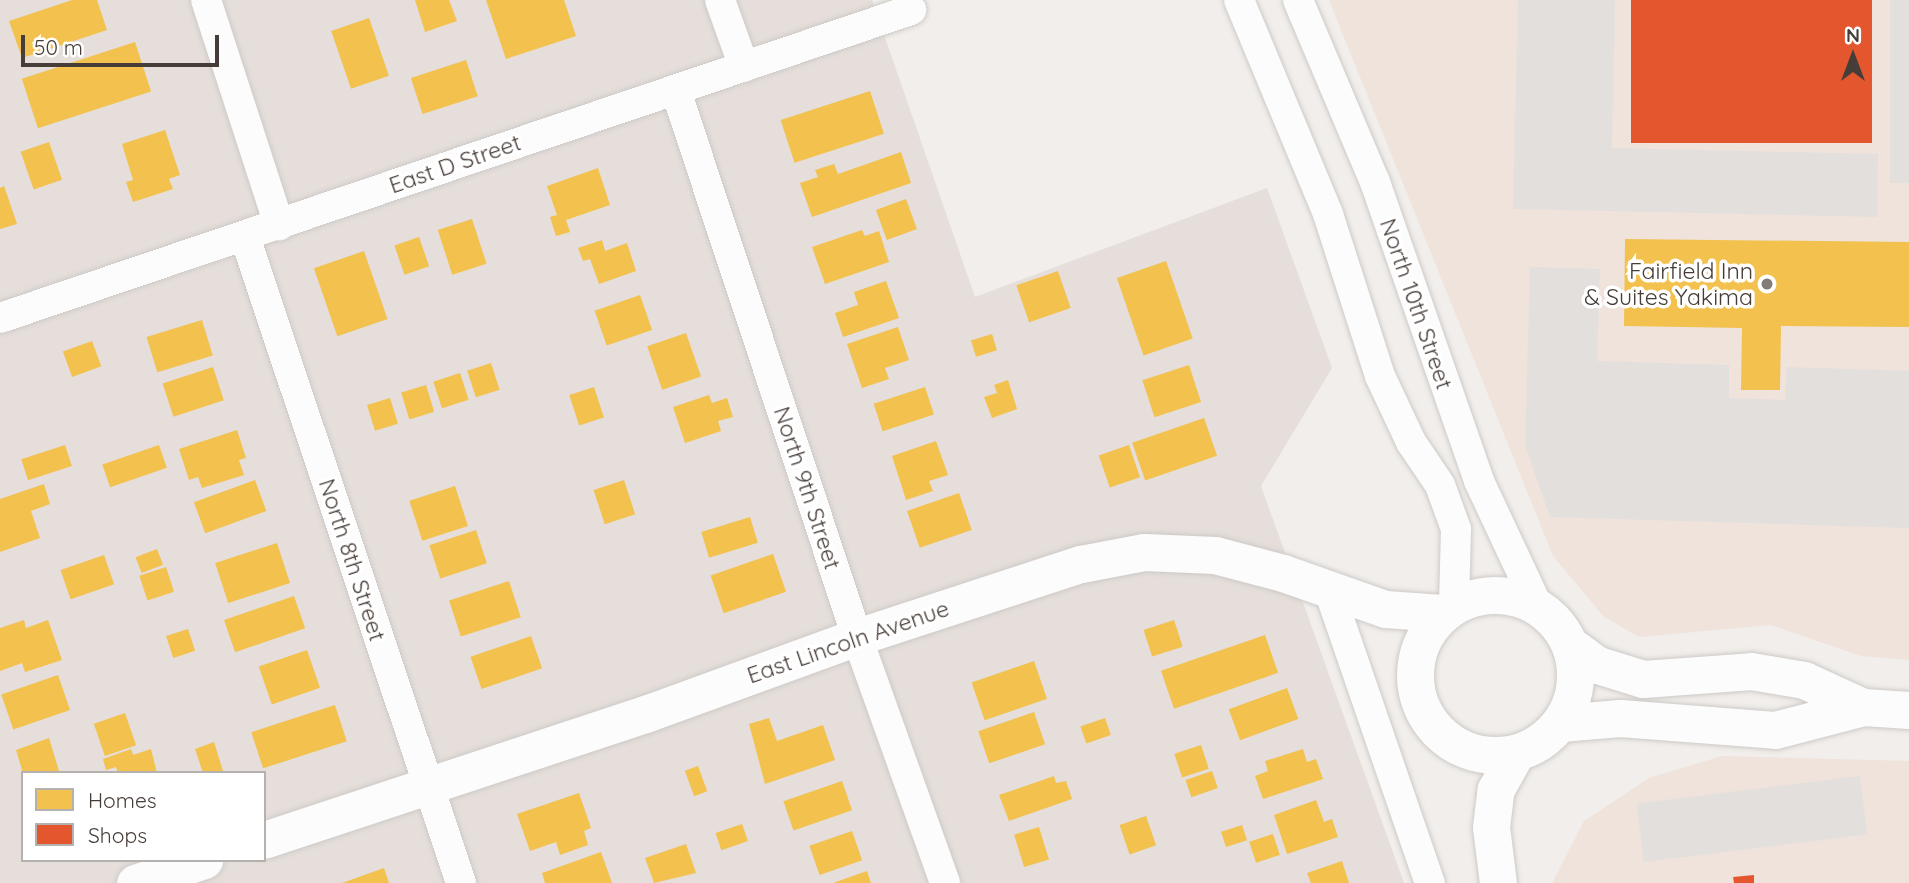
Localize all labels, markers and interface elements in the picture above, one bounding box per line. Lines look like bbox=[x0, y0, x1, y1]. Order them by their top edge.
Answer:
scale bar bbox=[24, 21, 222, 65]
north arrow bbox=[1818, 21, 1888, 91]
text: N bbox=[1846, 23, 1860, 47]
text: 50 m bbox=[34, 34, 83, 60]
street label: East D Street bbox=[385, 129, 525, 199]
street label: North 10th Street bbox=[1374, 215, 1458, 393]
place label: Fairfield Inn & Suites Yakima bbox=[1584, 257, 1753, 311]
marker: Fairfield Inn & Suites Yakima bbox=[1759, 276, 1775, 292]
street label: North 9th Street bbox=[768, 403, 846, 573]
street label: North 8th Street bbox=[313, 475, 391, 645]
street label: East Lincoln Avenue bbox=[743, 594, 953, 690]
legend bbox=[21, 771, 266, 862]
text: Homes bbox=[88, 787, 157, 813]
text: Shops bbox=[88, 822, 147, 848]

